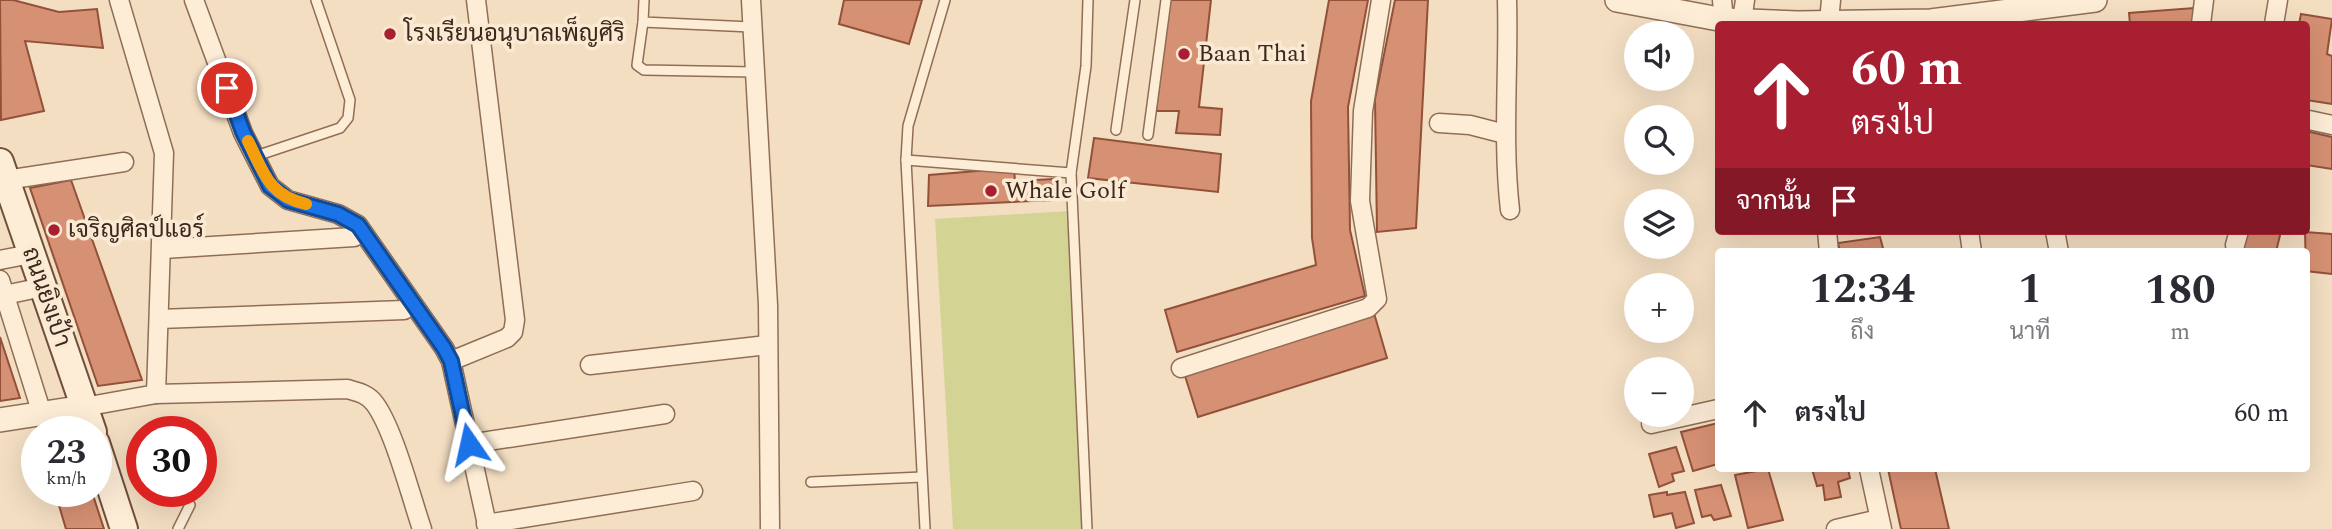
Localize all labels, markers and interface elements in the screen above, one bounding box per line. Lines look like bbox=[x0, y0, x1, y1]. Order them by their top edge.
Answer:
place label: โรงเรียนอนุบาลเพ็ญศิริ bbox=[402, 16, 625, 52]
map controls bbox=[1624, 21, 1694, 427]
button: sound bbox=[1624, 21, 1694, 91]
marker: โรงเรียนอนุบาลเพ็ญศิริ bbox=[382, 26, 398, 42]
text: 60 m bbox=[1851, 32, 1962, 107]
place label: Baan Thai bbox=[1198, 36, 1307, 72]
marker: Baan Thai bbox=[1176, 46, 1192, 62]
icon: ahead bbox=[1736, 49, 1827, 140]
pin bbox=[197, 58, 257, 118]
icon: arrive bbox=[208, 69, 246, 107]
text: ตรงไป bbox=[1851, 100, 1934, 149]
button: search bbox=[1624, 105, 1694, 175]
place label: Whale Golf bbox=[1005, 173, 1127, 209]
text: จากนั้น bbox=[1736, 181, 1811, 221]
icon: arrive bbox=[1825, 182, 1863, 220]
marker: Whale Golf bbox=[983, 183, 999, 199]
button: layers bbox=[1624, 189, 1694, 259]
place label: เจริญศิลป์แอร์ bbox=[68, 212, 204, 248]
marker: เจริญศิลป์แอร์ bbox=[46, 222, 62, 238]
street label: ถนนยิงเป้า bbox=[12, 242, 80, 352]
text: 12:34 bbox=[1809, 258, 1915, 321]
text: 1 bbox=[2018, 258, 2042, 321]
text: 180 bbox=[2145, 259, 2216, 322]
button: + bbox=[1624, 273, 1694, 343]
text: ถึง bbox=[1850, 315, 1874, 350]
text: นาที bbox=[2009, 315, 2050, 350]
text: m bbox=[2170, 315, 2190, 350]
button: − bbox=[1624, 357, 1694, 427]
text: ตรงไป bbox=[1795, 393, 1866, 433]
text: 60 m bbox=[2234, 393, 2289, 433]
icon: ahead bbox=[1736, 394, 1774, 432]
position arrow bbox=[432, 407, 506, 481]
speed limit sign: 30 bbox=[126, 416, 217, 507]
text: 23 bbox=[47, 426, 86, 479]
text: km/h bbox=[46, 465, 87, 492]

